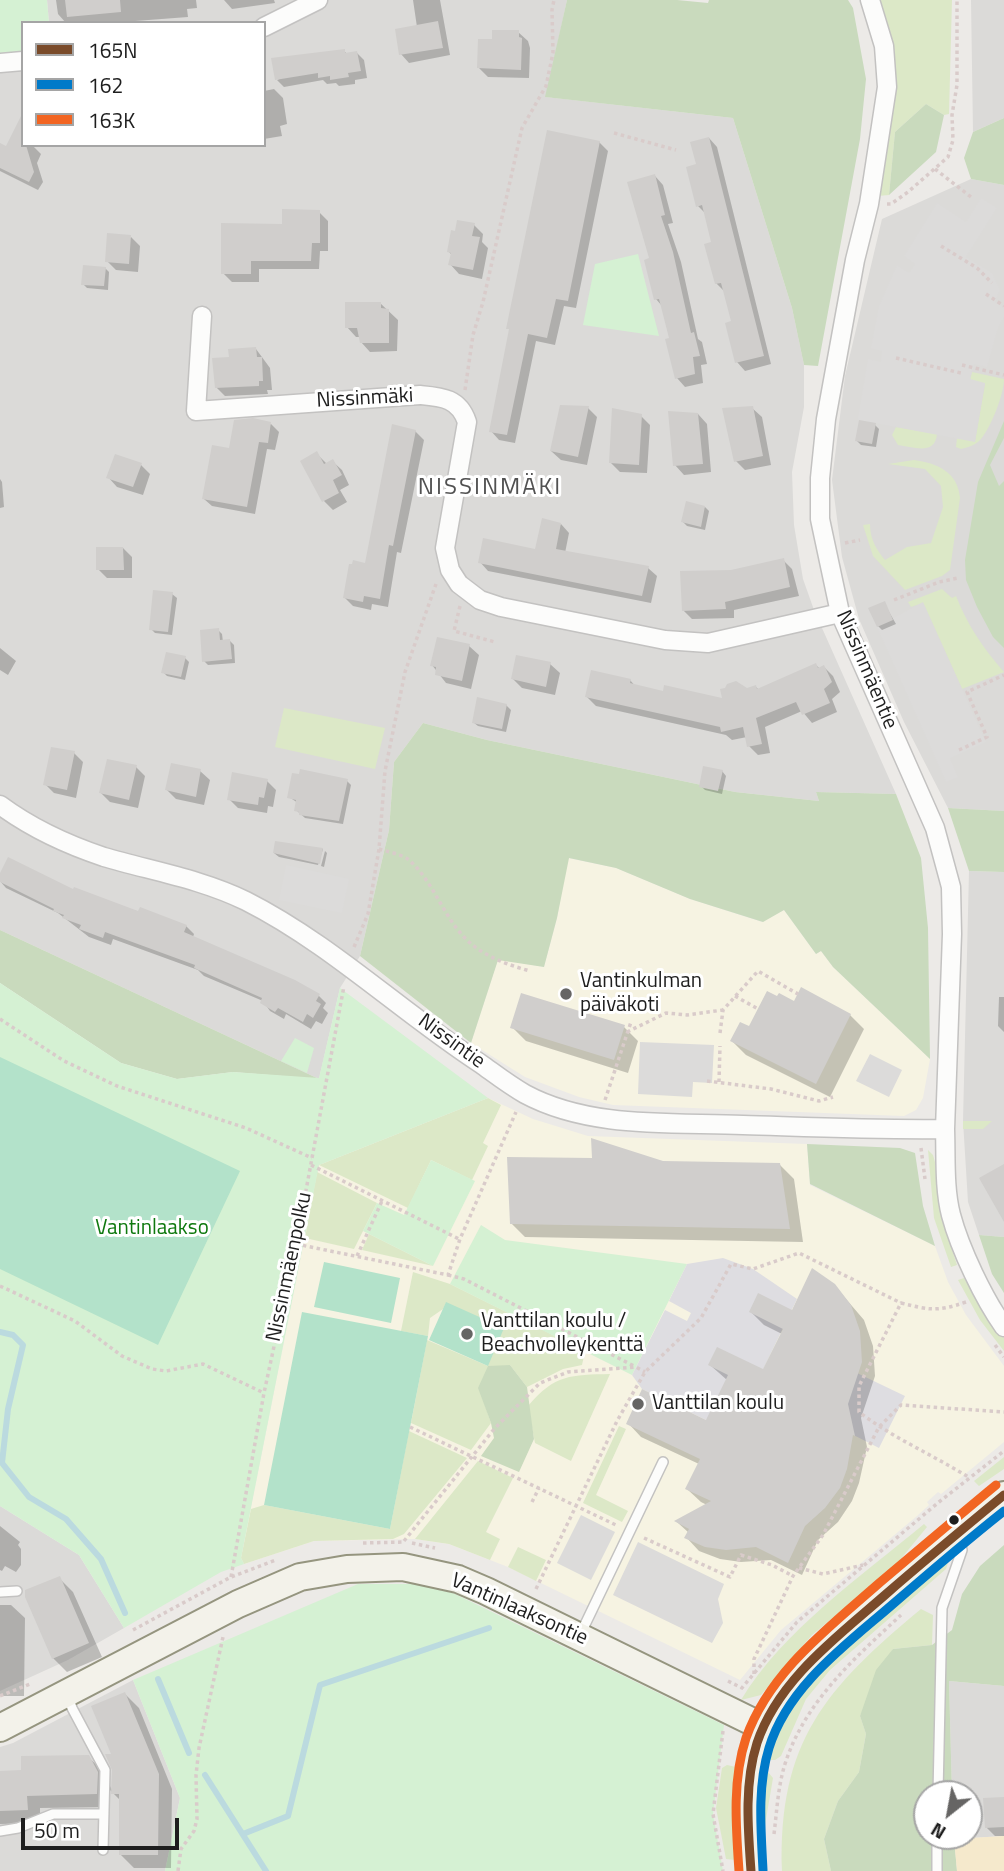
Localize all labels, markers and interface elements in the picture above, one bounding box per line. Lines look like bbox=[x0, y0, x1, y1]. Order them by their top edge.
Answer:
legend bbox=[21, 21, 266, 147]
text: 165N bbox=[88, 34, 137, 66]
text: 162 bbox=[88, 69, 123, 101]
text: 163K bbox=[88, 104, 135, 136]
street label: Nissinmäki bbox=[316, 384, 414, 414]
district label: NISSINMÄKI bbox=[419, 474, 561, 502]
street label: Nissinmäentie bbox=[830, 607, 902, 733]
place label: Vantinkulman päiväkoti bbox=[580, 969, 702, 1019]
marker: Vantinkulman päiväkoti bbox=[558, 986, 574, 1002]
street label: Nissintie bbox=[413, 1009, 489, 1075]
street label: Nissinmäenpolku bbox=[262, 1190, 318, 1344]
park label: Vantinlaakso bbox=[95, 1216, 209, 1242]
place label: Vanttilan koulu / Beachvolleykenttä bbox=[481, 1309, 644, 1359]
marker: Vanttilan koulu / Beachvolleykenttä bbox=[459, 1326, 475, 1342]
place label: Vanttilan koulu bbox=[652, 1391, 784, 1417]
marker: Vanttilan koulu bbox=[630, 1396, 646, 1412]
unlabelled marker bbox=[947, 1513, 961, 1527]
street label: Vantinlaaksontie bbox=[447, 1569, 591, 1651]
north arrow bbox=[913, 1780, 983, 1850]
scale bar bbox=[24, 1804, 182, 1848]
text: 50 m bbox=[34, 1814, 80, 1846]
text: N bbox=[925, 1816, 951, 1848]

